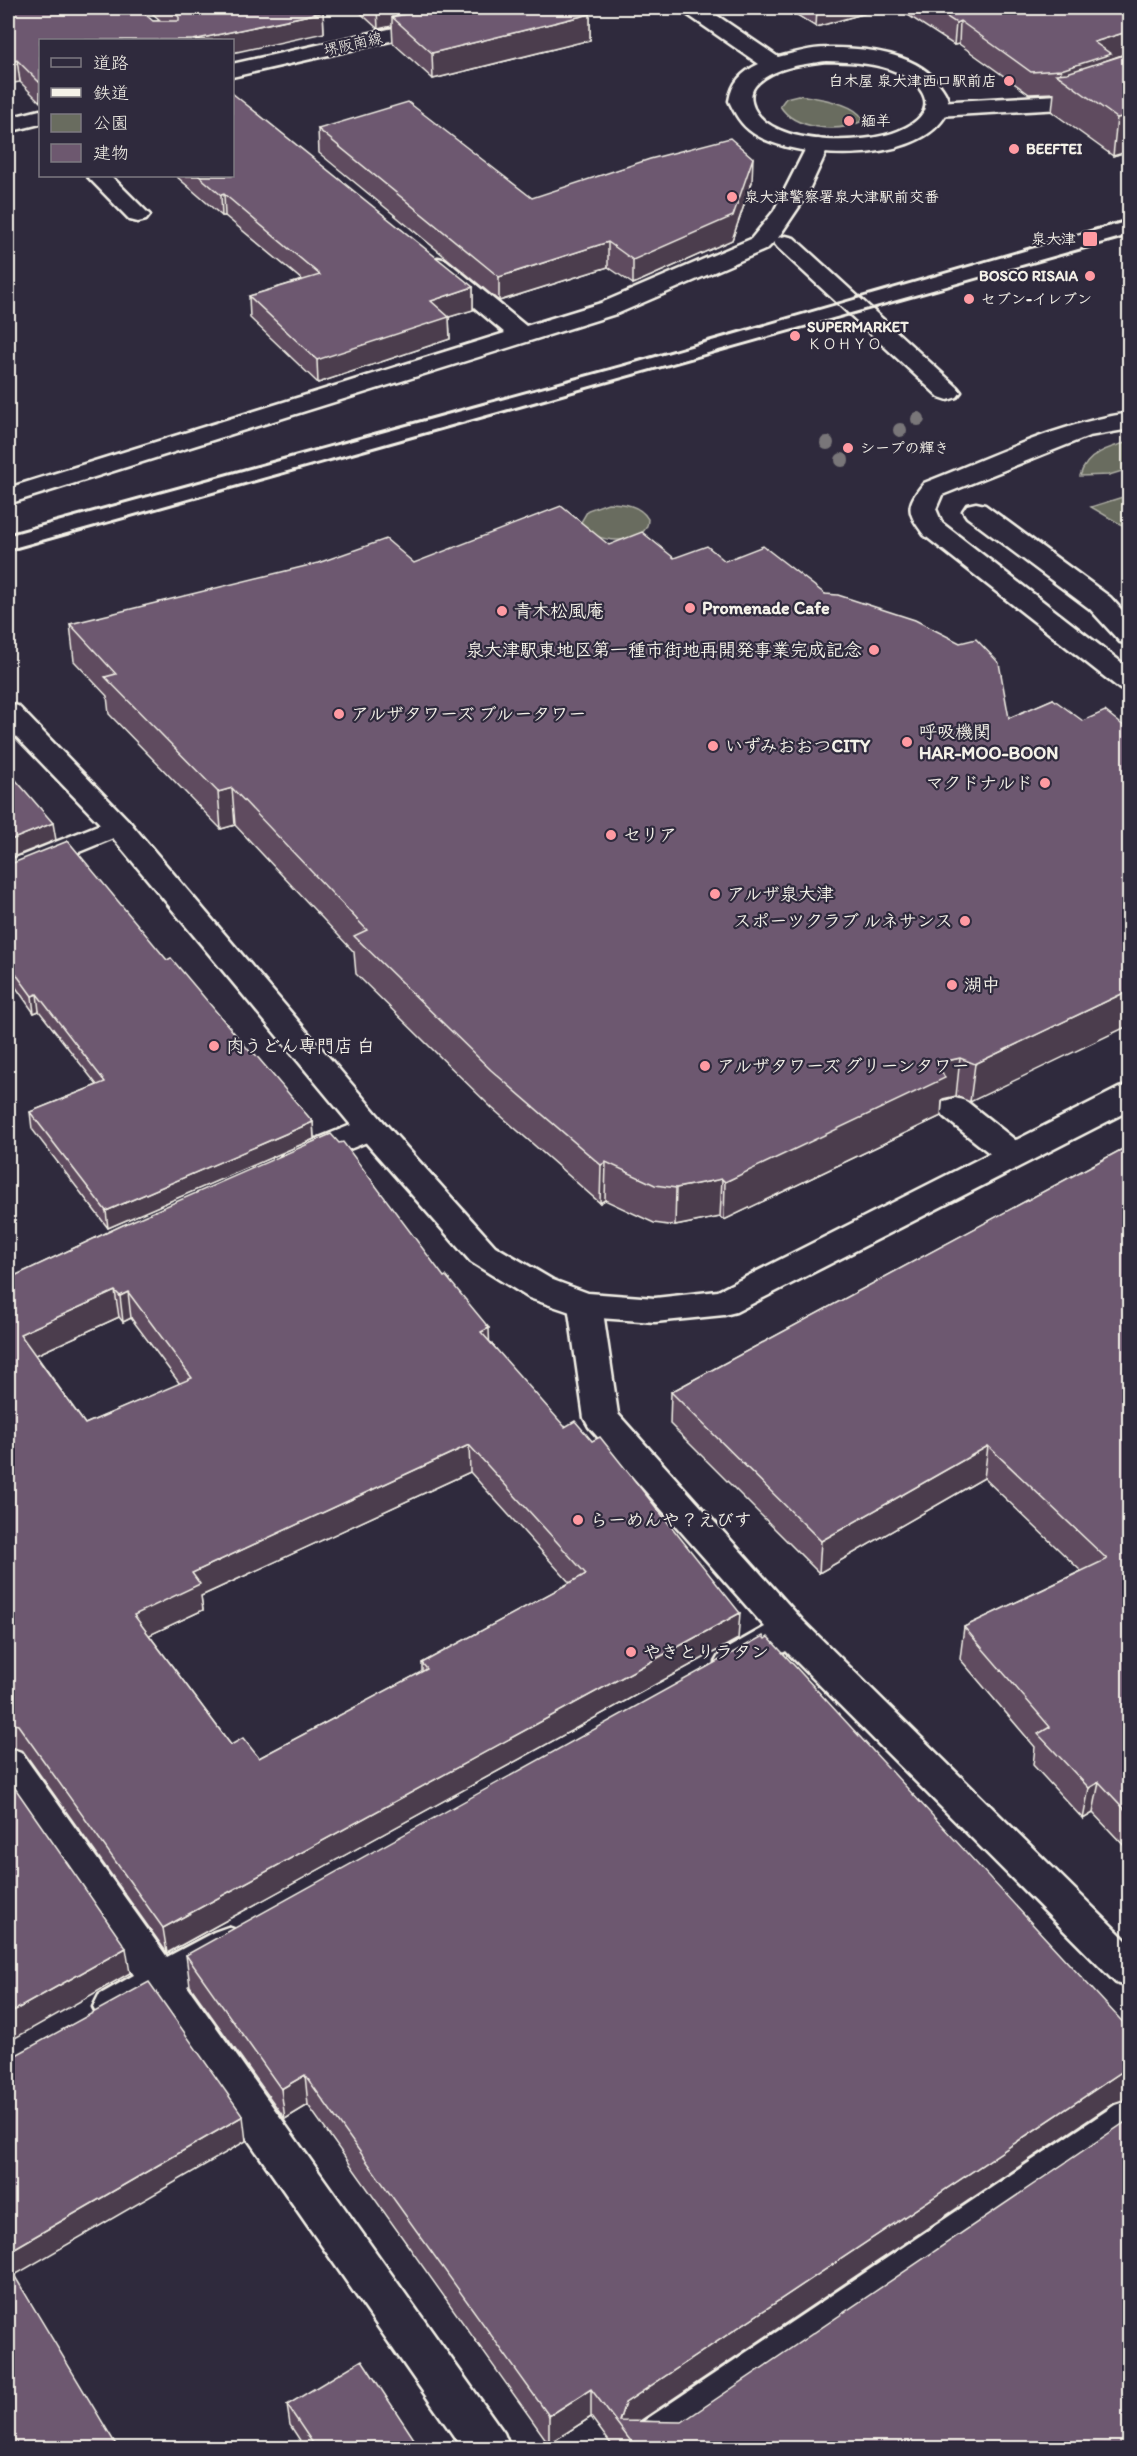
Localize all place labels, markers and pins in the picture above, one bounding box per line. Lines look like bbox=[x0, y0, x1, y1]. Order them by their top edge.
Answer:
place label: 白木屋 泉大津西口駅前店 bbox=[829, 72, 997, 90]
marker: 白木屋 泉大津西口駅前店 bbox=[1002, 74, 1016, 88]
place label: 緬羊 bbox=[861, 112, 891, 130]
marker: 緬羊 bbox=[842, 114, 856, 128]
place label: BEEFTEI bbox=[1026, 140, 1083, 158]
marker: BEEFTEI bbox=[1007, 142, 1021, 156]
place label: 泉大津警察署泉大津駅前交番 bbox=[744, 188, 939, 206]
marker: 泉大津警察署泉大津駅前交番 bbox=[725, 190, 739, 204]
place label: 泉大津 bbox=[1031, 230, 1076, 248]
marker: 泉大津 bbox=[1081, 230, 1099, 248]
place label: BOSCO RISAIA bbox=[979, 267, 1078, 285]
marker: BOSCO RISAIA bbox=[1083, 269, 1097, 283]
place label: セブン-イレブン bbox=[981, 290, 1092, 308]
marker: セブン-イレブン bbox=[962, 292, 976, 306]
place label: SUPERMARKET ＫＯＨＹＯ bbox=[807, 318, 909, 353]
marker: SUPERMARKET ＫＯＨＹＯ bbox=[788, 329, 802, 343]
place label: シープの輝き bbox=[860, 439, 949, 457]
marker: シープの輝き bbox=[841, 441, 855, 455]
place label: Promenade Cafe bbox=[702, 597, 830, 619]
place label: 青木松風庵 bbox=[514, 600, 604, 622]
marker: Promenade Cafe bbox=[683, 601, 697, 615]
marker: 青木松風庵 bbox=[495, 604, 509, 618]
place label: 泉大津駅東地区第一種市街地再開発事業完成記念 bbox=[466, 639, 862, 661]
marker: 泉大津駅東地区第一種市街地再開発事業完成記念 bbox=[867, 643, 881, 657]
place label: アルザタワーズ ブルータワー bbox=[351, 703, 586, 725]
marker: アルザタワーズ ブルータワー bbox=[332, 707, 346, 721]
place label: 呼吸機関 HAR-MOO-BOON bbox=[919, 721, 1058, 764]
place label: いずみおおつCITY bbox=[725, 735, 871, 757]
marker: 呼吸機関 HAR-MOO-BOON bbox=[900, 735, 914, 749]
marker: いずみおおつCITY bbox=[706, 739, 720, 753]
place label: マクドナルド bbox=[926, 772, 1033, 794]
marker: マクドナルド bbox=[1038, 776, 1052, 790]
place label: セリア bbox=[623, 824, 677, 846]
marker: セリア bbox=[604, 828, 618, 842]
place label: アルザ泉大津 bbox=[727, 883, 834, 905]
marker: アルザ泉大津 bbox=[708, 887, 722, 901]
place label: スポーツクラブ ルネサンス bbox=[733, 910, 953, 932]
marker: スポーツクラブ ルネサンス bbox=[958, 914, 972, 928]
place label: 湖中 bbox=[964, 974, 1000, 996]
marker: 湖中 bbox=[945, 978, 959, 992]
place label: 肉うどん専門店 白 bbox=[226, 1035, 375, 1057]
marker: 肉うどん専門店 白 bbox=[207, 1039, 221, 1053]
place label: アルザタワーズ グリーンタワー bbox=[717, 1055, 969, 1077]
marker: アルザタワーズ グリーンタワー bbox=[698, 1059, 712, 1073]
place label: らーめんや？えびす bbox=[590, 1509, 752, 1531]
marker: らーめんや？えびす bbox=[571, 1513, 585, 1527]
place label: やきとりラタン bbox=[643, 1641, 769, 1663]
marker: やきとりラタン bbox=[624, 1645, 638, 1659]

